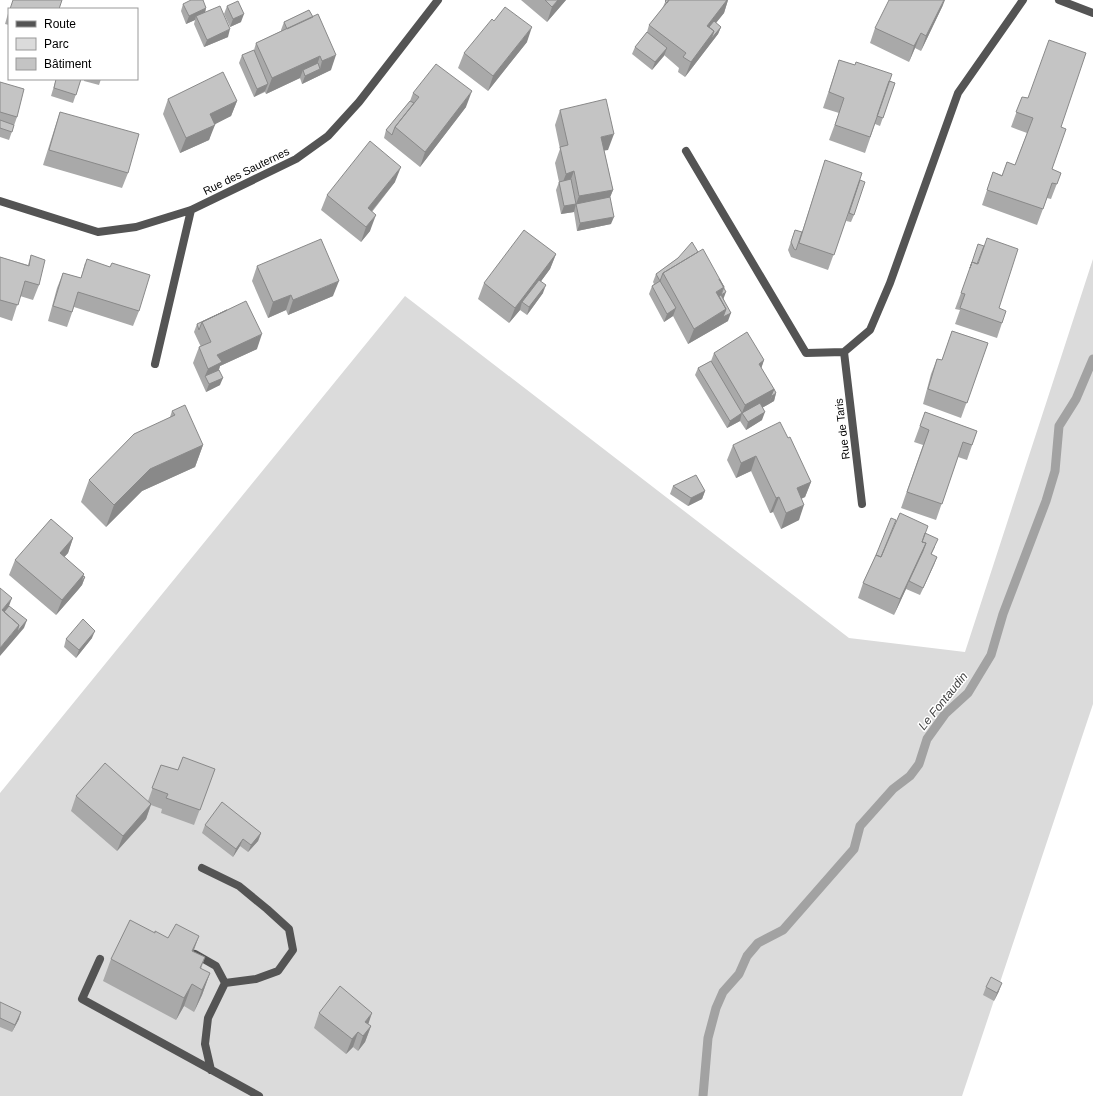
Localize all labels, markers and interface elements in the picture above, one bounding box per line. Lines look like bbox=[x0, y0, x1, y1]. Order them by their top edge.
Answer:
legend bbox=[8, 8, 138, 80]
text: Route bbox=[44, 17, 76, 31]
text: Parc bbox=[44, 37, 69, 51]
text: Bâtiment bbox=[44, 57, 92, 71]
street label: Rue des Sauternes bbox=[201, 145, 291, 197]
street label: Rue de Taris bbox=[832, 397, 852, 460]
water label: Le Fontaudin bbox=[916, 669, 971, 733]

